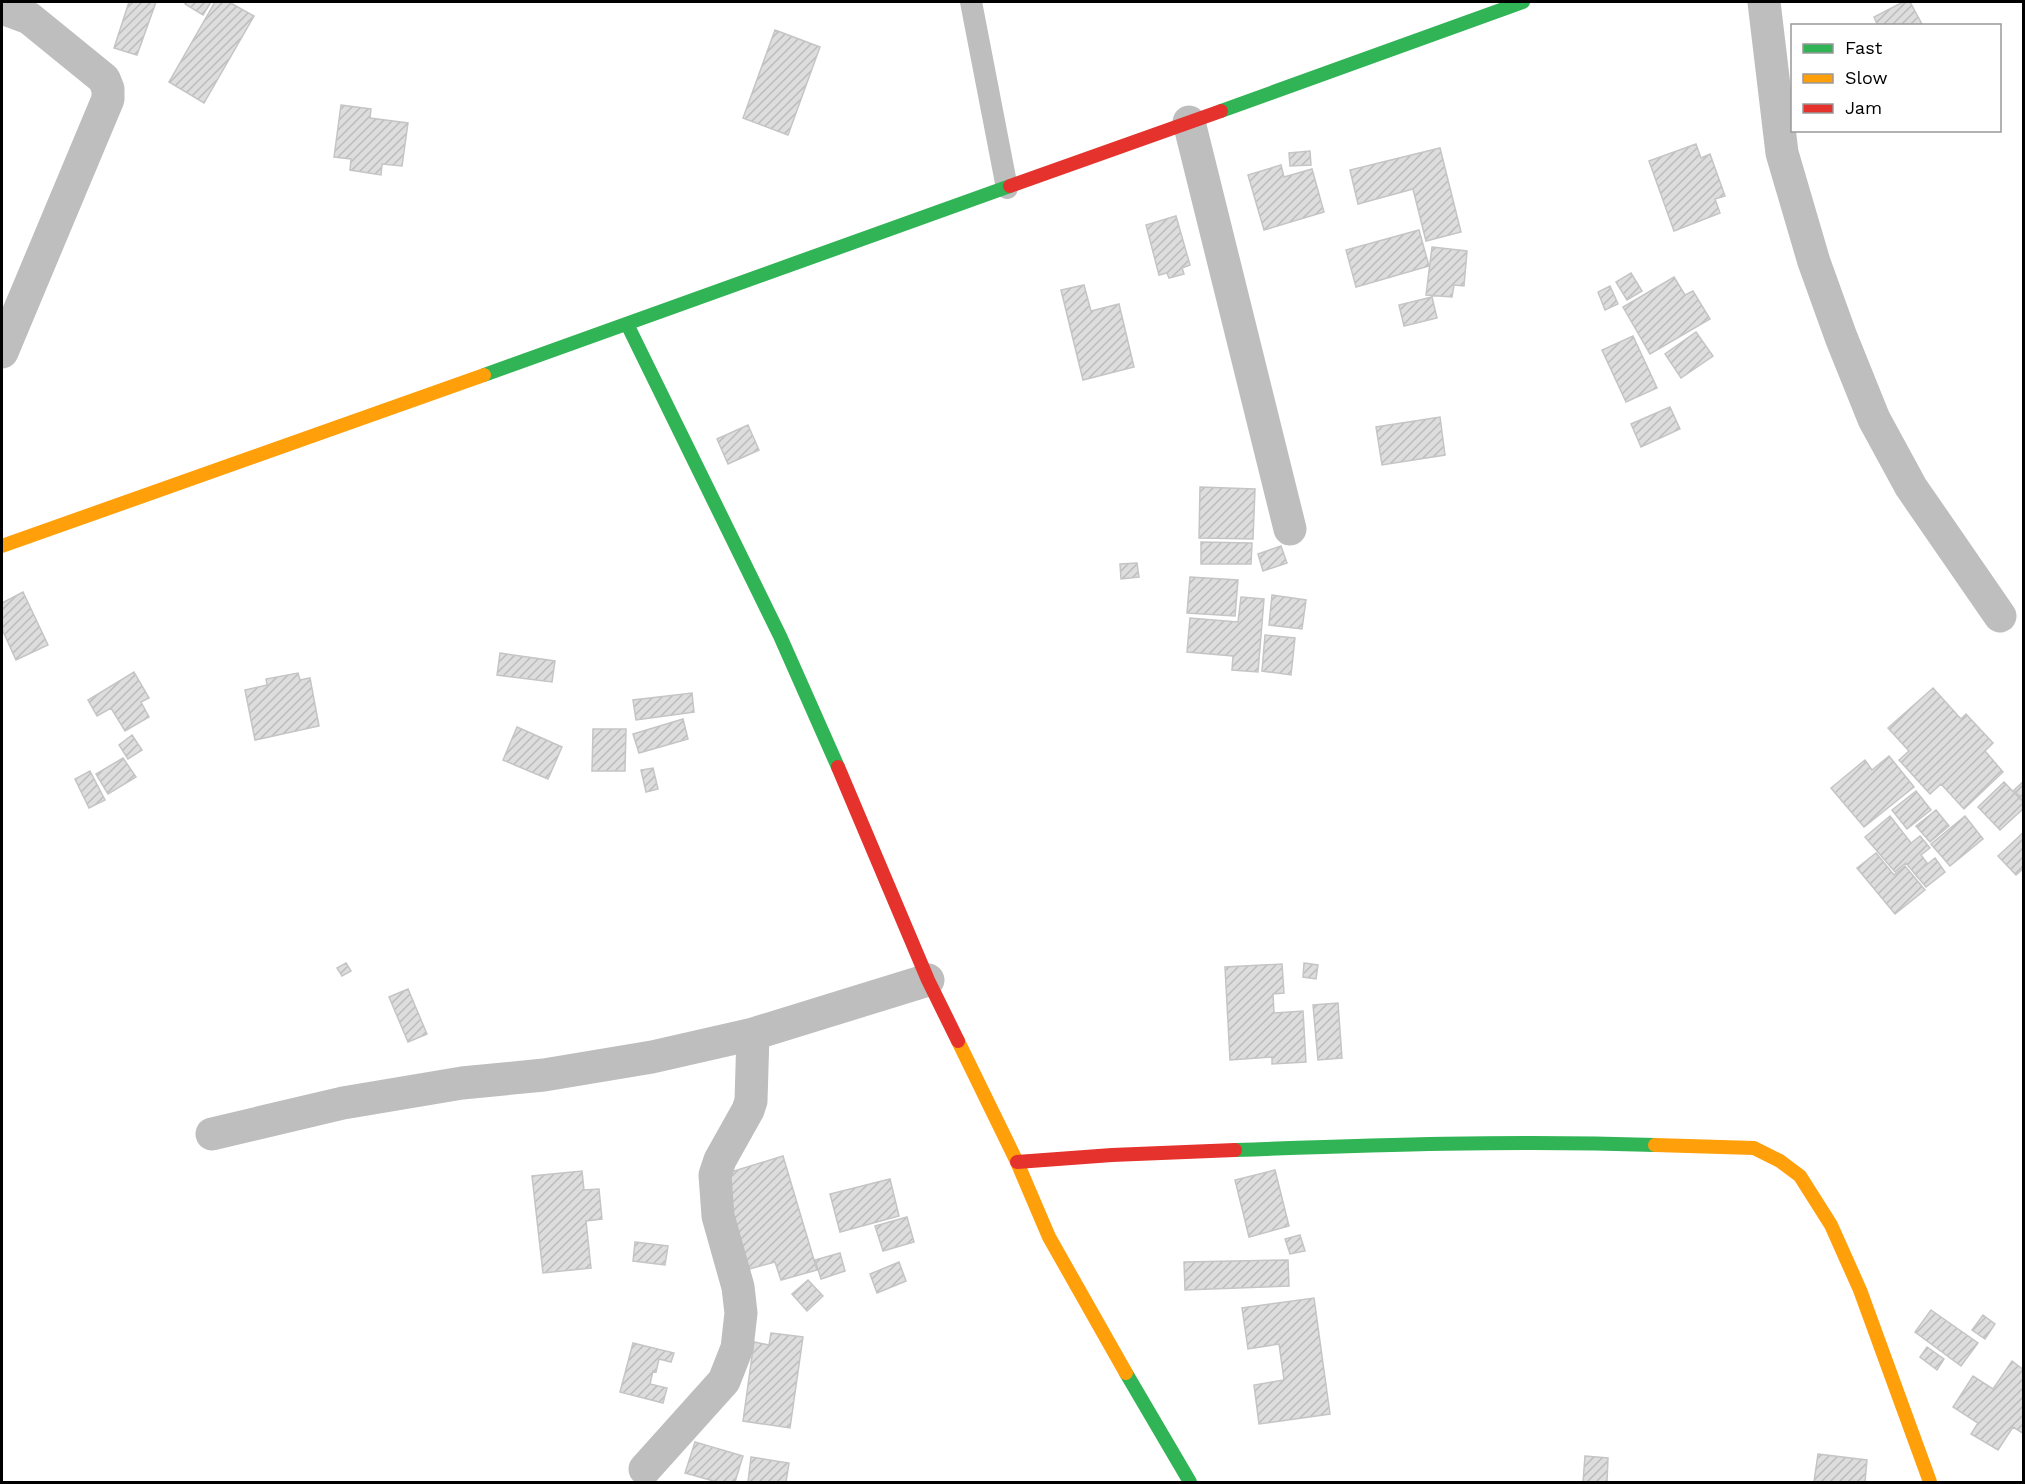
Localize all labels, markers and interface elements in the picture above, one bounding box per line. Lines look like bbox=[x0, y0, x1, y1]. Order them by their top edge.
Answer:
legend bbox=[1791, 24, 2001, 132]
text: Fast bbox=[1845, 37, 1883, 58]
text: Slow bbox=[1845, 67, 1888, 88]
text: Jam bbox=[1845, 97, 1882, 118]

